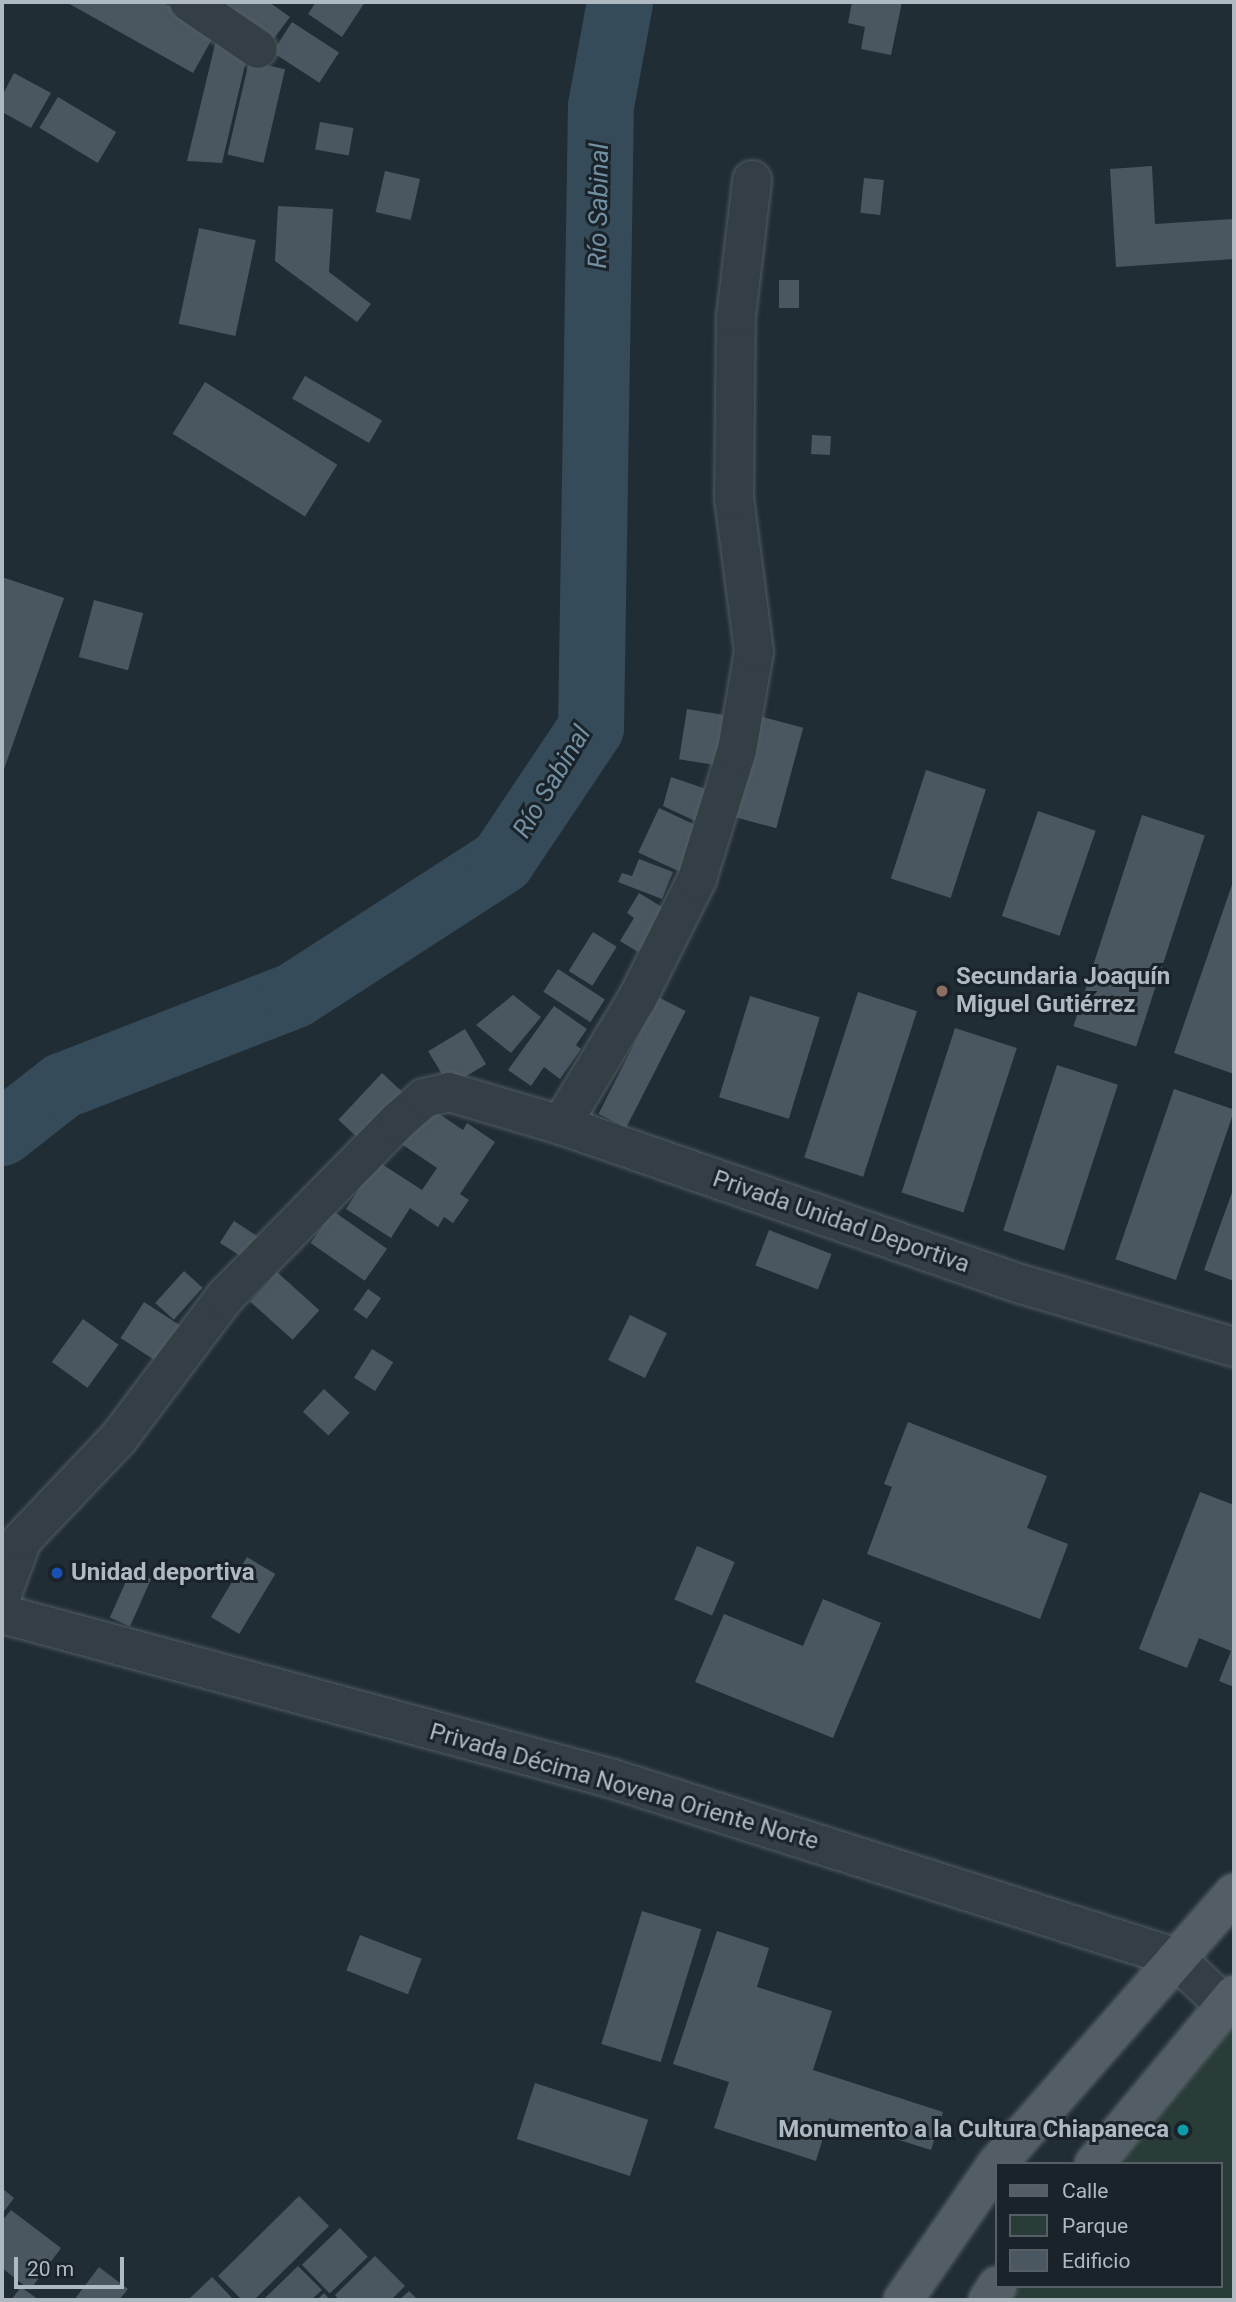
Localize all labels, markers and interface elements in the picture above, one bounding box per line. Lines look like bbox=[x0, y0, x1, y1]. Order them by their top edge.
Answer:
water label: Río Sabinal bbox=[582, 143, 616, 269]
water label: Río Sabinal bbox=[506, 720, 598, 844]
place label: Secundaria Joaquín Miguel Gutiérrez bbox=[956, 963, 1170, 1019]
marker: Secundaria Joaquín Miguel Gutiérrez bbox=[934, 983, 950, 999]
street label: Privada Unidad Deportiva bbox=[709, 1165, 973, 1279]
place label: Unidad deportiva bbox=[71, 1559, 255, 1587]
marker: Unidad deportiva bbox=[49, 1565, 65, 1581]
street label: Privada Décima Novena Oriente Norte bbox=[426, 1718, 822, 1856]
place label: Monumento a la Cultura Chiapaneca bbox=[778, 2116, 1169, 2144]
marker: Monumento a la Cultura Chiapaneca bbox=[1175, 2122, 1191, 2138]
legend bbox=[995, 2162, 1222, 2288]
text: Calle bbox=[1062, 2179, 1108, 2203]
text: Parque bbox=[1062, 2214, 1128, 2238]
scale bar bbox=[18, 2242, 128, 2286]
text: Edificio bbox=[1062, 2249, 1130, 2273]
text: 20 m bbox=[27, 2257, 74, 2281]

